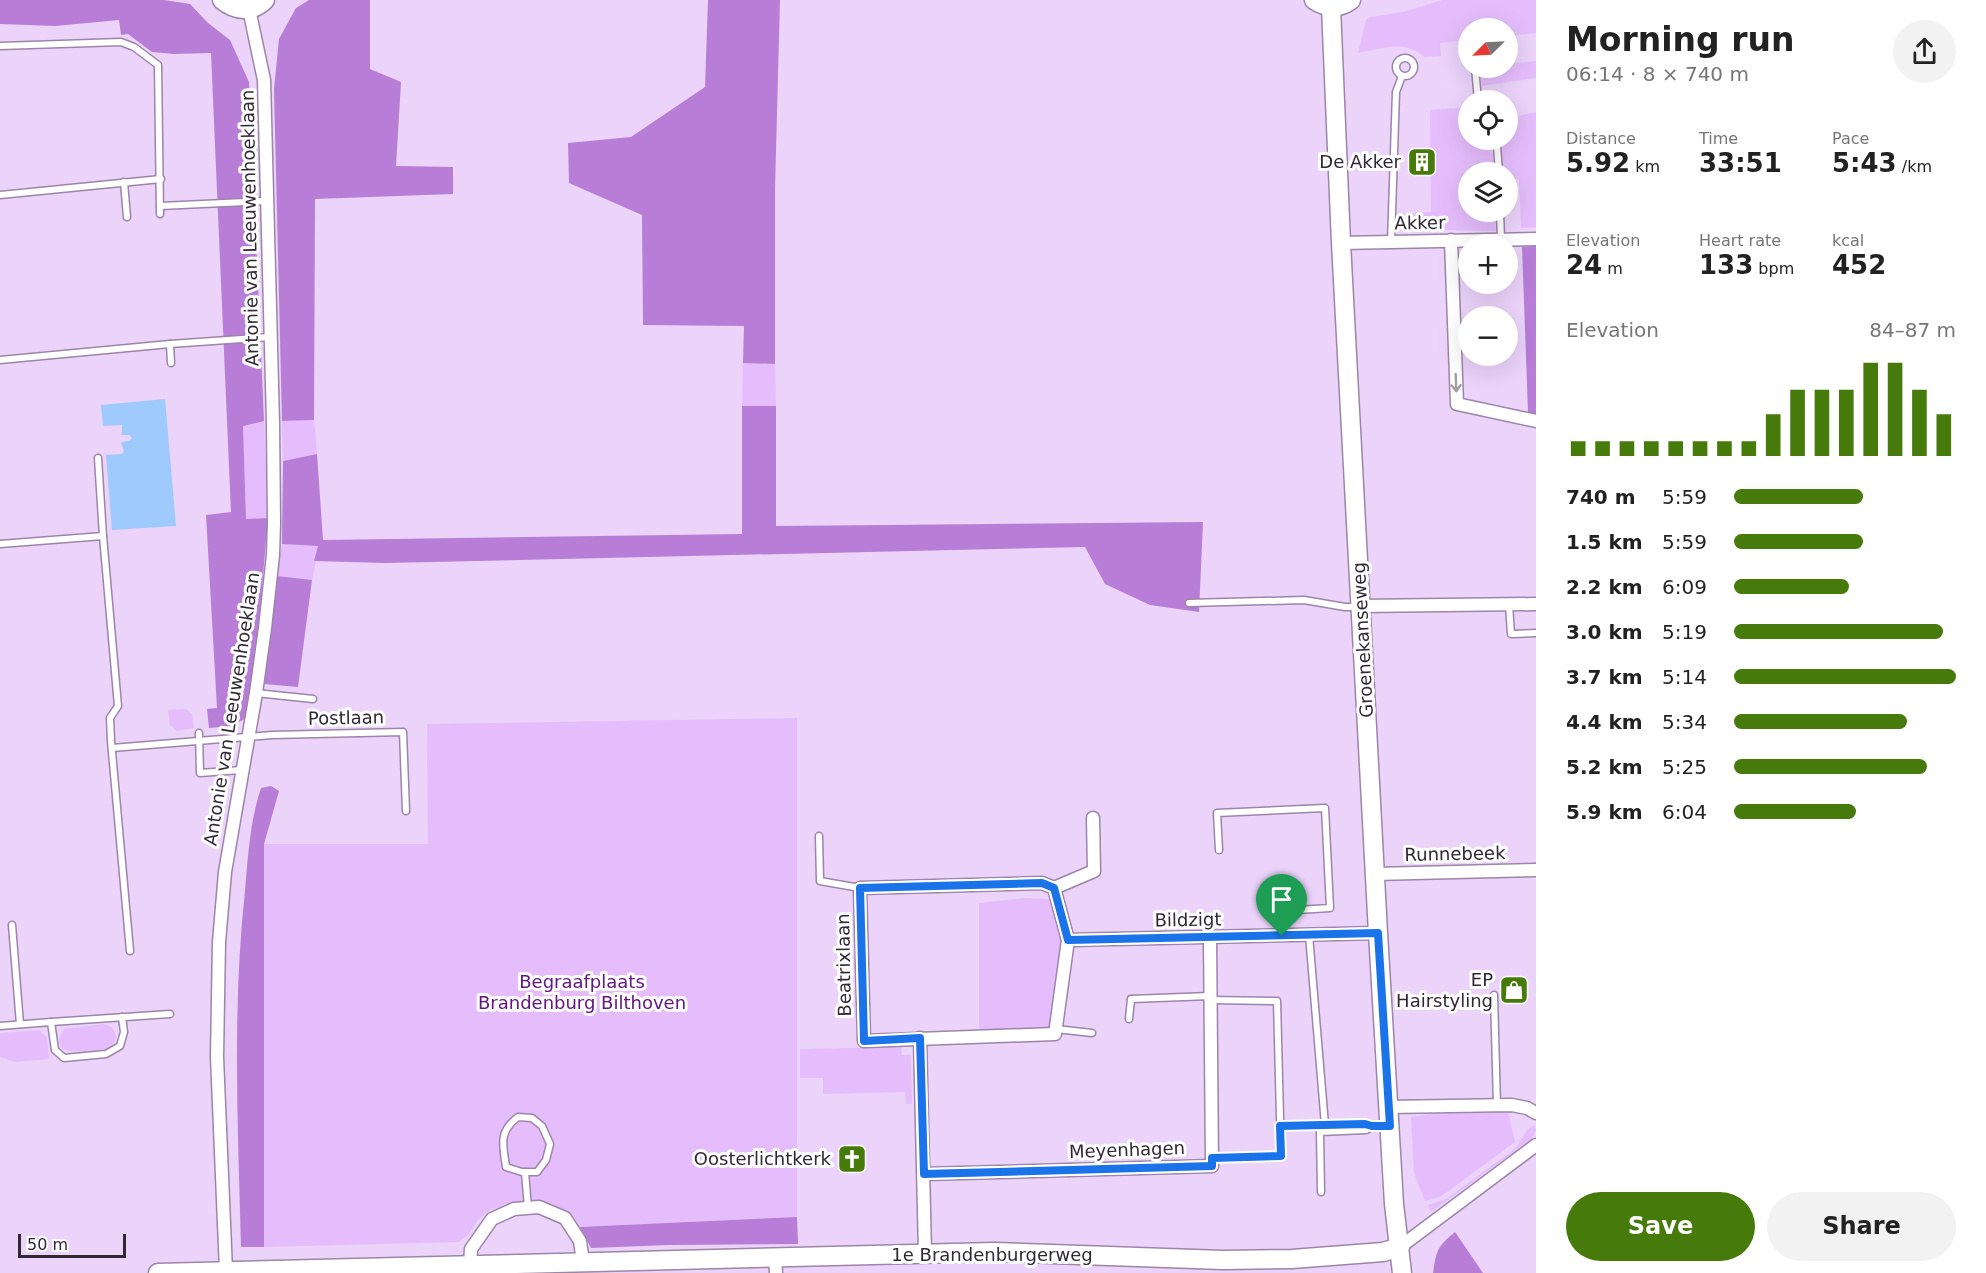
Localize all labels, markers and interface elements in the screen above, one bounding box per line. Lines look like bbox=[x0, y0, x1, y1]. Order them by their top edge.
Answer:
north arrow bbox=[1458, 18, 1518, 78]
map controls bbox=[1458, 18, 1518, 366]
text: Morning run bbox=[1566, 20, 1794, 59]
button: share bbox=[1893, 20, 1956, 83]
text: 06:14 · 8 × 740 m bbox=[1566, 62, 1749, 86]
street label: Antonie van Leeuwenhoeklaan bbox=[237, 90, 262, 367]
button: locate bbox=[1458, 90, 1518, 150]
text: Distance bbox=[1566, 129, 1636, 148]
text: Time bbox=[1699, 129, 1738, 148]
text: Pace bbox=[1832, 129, 1869, 148]
building icon: De Akker bbox=[1406, 146, 1438, 178]
text: 5.92 bbox=[1566, 148, 1630, 178]
text: 33:51 bbox=[1699, 148, 1782, 178]
text: 5:43 bbox=[1832, 148, 1897, 178]
place label: De Akker bbox=[1319, 151, 1402, 172]
text: km bbox=[1630, 157, 1660, 176]
text: /km bbox=[1897, 157, 1932, 176]
button: layers bbox=[1458, 162, 1518, 222]
street label: Akker bbox=[1394, 212, 1446, 233]
text: Elevation bbox=[1566, 231, 1640, 250]
text: Heart rate bbox=[1699, 231, 1781, 250]
text: kcal bbox=[1832, 231, 1864, 250]
button: + bbox=[1458, 234, 1518, 294]
text: 24 bbox=[1566, 250, 1602, 280]
text: 133 bbox=[1699, 250, 1753, 280]
text: 452 bbox=[1832, 250, 1886, 280]
text: m bbox=[1602, 259, 1623, 278]
text: bpm bbox=[1753, 259, 1794, 278]
button: − bbox=[1458, 306, 1518, 366]
text: Elevation bbox=[1566, 318, 1659, 342]
text: 84–87 m bbox=[1869, 318, 1956, 342]
one-way arrow bbox=[1451, 372, 1462, 392]
text: 740 m bbox=[1566, 485, 1636, 509]
text: 5:59 bbox=[1662, 485, 1707, 509]
text: 1.5 km bbox=[1566, 530, 1643, 554]
text: 5:59 bbox=[1662, 530, 1707, 554]
street label: Groenekanseweg bbox=[1348, 562, 1377, 718]
street label: Antonie van Leeuwenhoeklaan bbox=[199, 571, 264, 847]
text: 2.2 km bbox=[1566, 575, 1643, 599]
text: 6:09 bbox=[1662, 575, 1707, 599]
text: 3.0 km bbox=[1566, 620, 1643, 644]
text: 5:19 bbox=[1662, 620, 1707, 644]
text: 3.7 km bbox=[1566, 665, 1643, 689]
text: 5:14 bbox=[1662, 665, 1707, 689]
street label: Postlaan bbox=[308, 706, 384, 729]
text: 4.4 km bbox=[1566, 710, 1643, 734]
text: 5:34 bbox=[1662, 710, 1707, 734]
text: 5.2 km bbox=[1566, 755, 1643, 779]
text: 5:25 bbox=[1662, 755, 1707, 779]
text: 5.9 km bbox=[1566, 800, 1643, 824]
text: 6:04 bbox=[1662, 800, 1707, 824]
street label: Runnebeek bbox=[1404, 842, 1506, 865]
pin bbox=[1256, 874, 1307, 936]
icon: arrive bbox=[1265, 883, 1298, 916]
street label: Bildzigt bbox=[1154, 908, 1222, 931]
street label: Beatrixlaan bbox=[832, 913, 855, 1017]
place label: EP Hairstyling bbox=[1396, 969, 1493, 1011]
park label: Begraafplaats Brandenburg Bilthoven bbox=[478, 971, 686, 1013]
shop icon: EP Hairstyling bbox=[1498, 974, 1530, 1006]
street label: Meyenhagen bbox=[1069, 1137, 1185, 1162]
church icon: Oosterlichtkerk bbox=[836, 1143, 868, 1175]
place label: Oosterlichtkerk bbox=[694, 1148, 832, 1169]
button: Save bbox=[1566, 1192, 1755, 1261]
button: Share bbox=[1767, 1192, 1956, 1261]
scale bar bbox=[18, 1231, 126, 1258]
text: 50 m bbox=[27, 1235, 68, 1254]
street label: 1e Brandenburgerweg bbox=[891, 1244, 1093, 1265]

